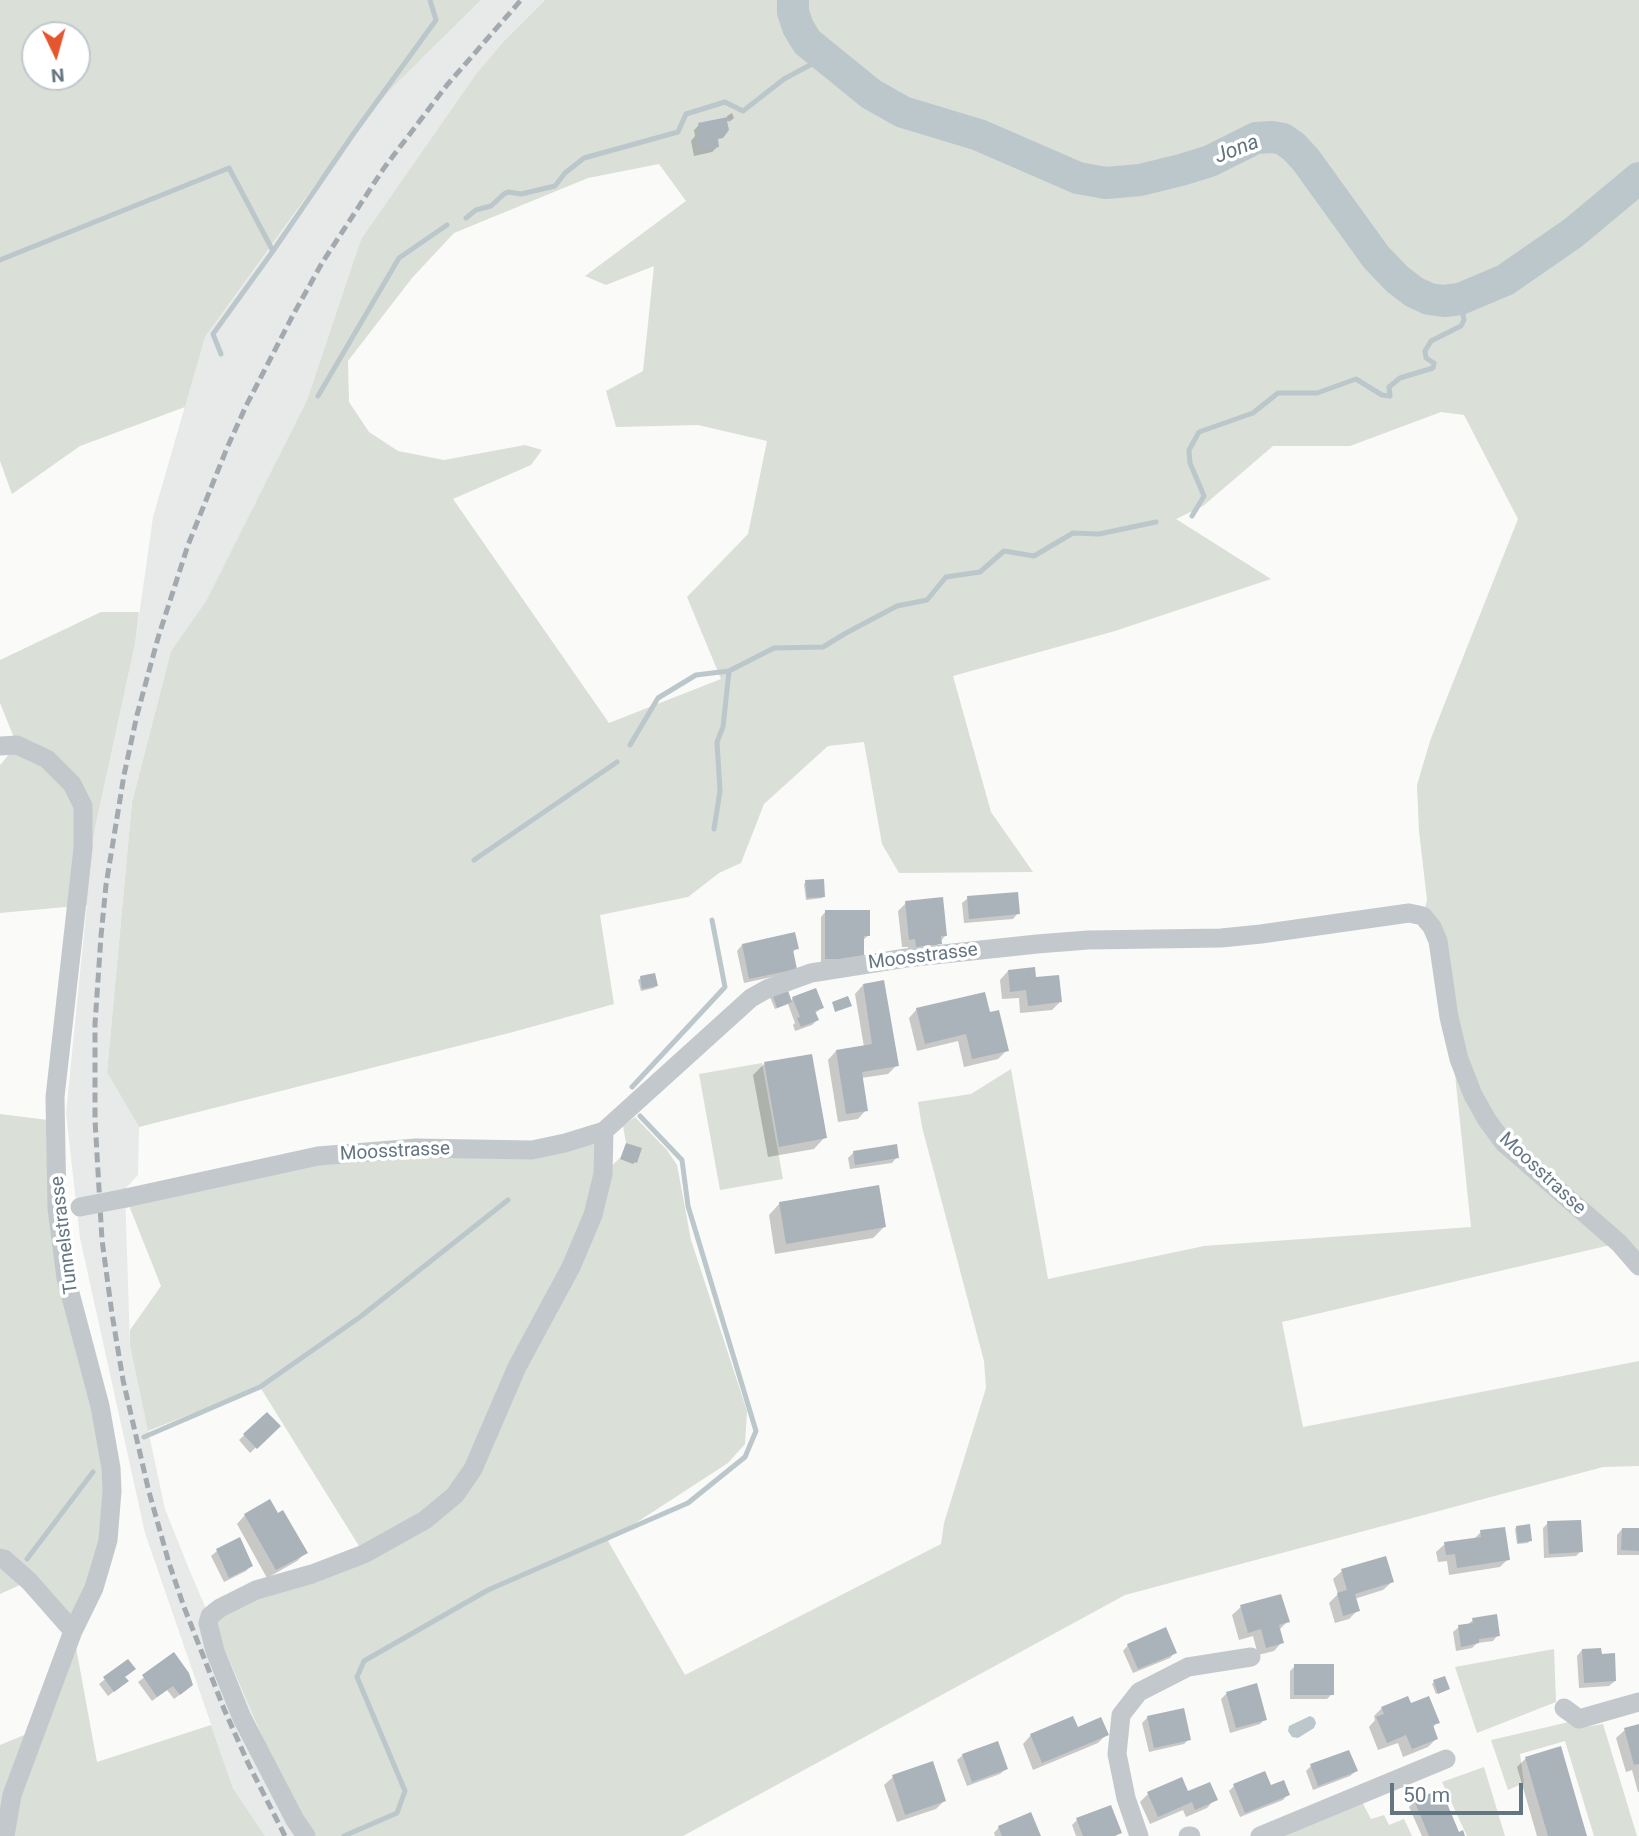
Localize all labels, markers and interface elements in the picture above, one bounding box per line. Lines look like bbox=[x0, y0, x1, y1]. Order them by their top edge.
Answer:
north arrow bbox=[21, 21, 91, 91]
text: N bbox=[50, 63, 65, 87]
water label: Jona bbox=[1211, 130, 1263, 170]
street label: Moosstrasse bbox=[867, 939, 979, 975]
street label: Moosstrasse bbox=[1494, 1128, 1590, 1220]
street label: Moosstrasse bbox=[339, 1138, 451, 1166]
street label: Tunnelstrasse bbox=[46, 1175, 84, 1295]
scale bar bbox=[1394, 1770, 1527, 1814]
text: 50 m bbox=[1403, 1783, 1450, 1807]

